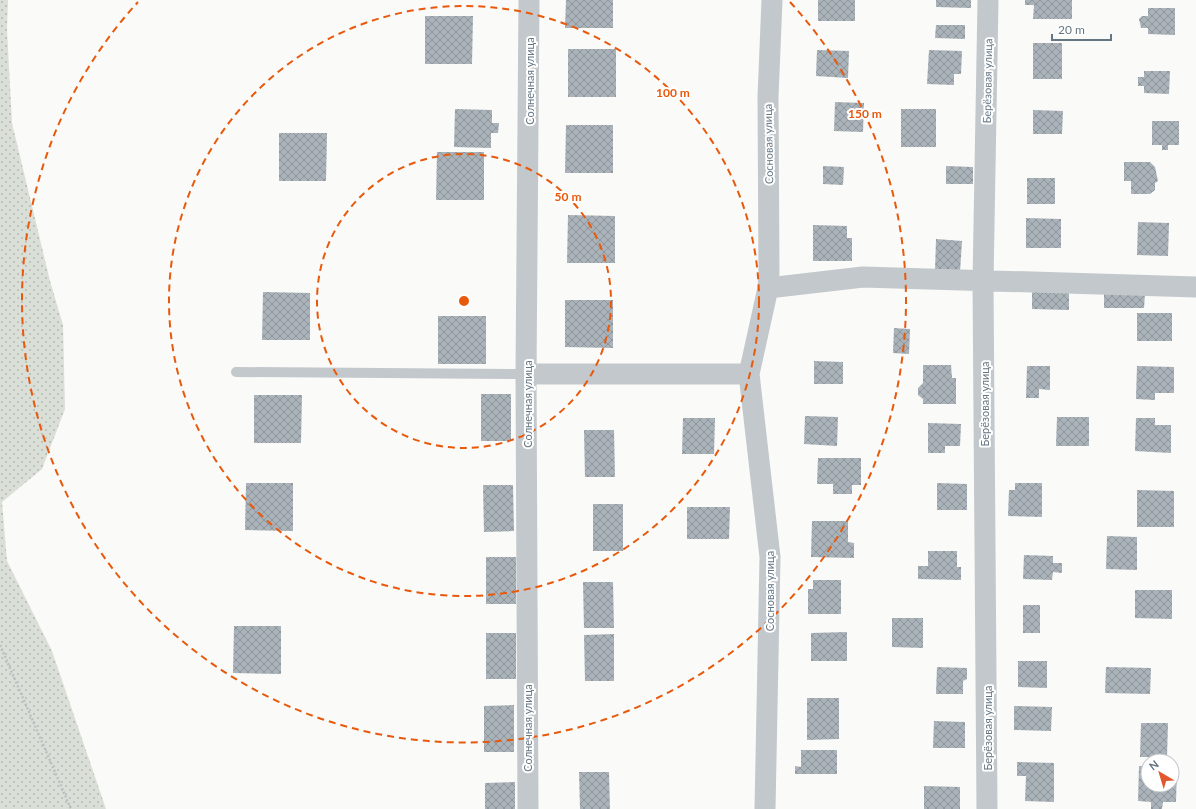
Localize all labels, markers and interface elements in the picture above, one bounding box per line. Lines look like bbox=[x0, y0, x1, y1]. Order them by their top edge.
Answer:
scale bar bbox=[1052, 16, 1111, 42]
text: 20 m bbox=[1058, 22, 1085, 37]
street label: Солнечная улица bbox=[523, 37, 536, 125]
street label: Берёзовая улица bbox=[980, 38, 994, 124]
text: 100 m bbox=[656, 85, 690, 100]
street label: Сосновая улица bbox=[761, 104, 775, 184]
text: 150 m bbox=[848, 106, 882, 121]
text: 50 m bbox=[555, 189, 581, 204]
centre of rings bbox=[457, 294, 471, 308]
street label: Солнечная улица bbox=[521, 360, 534, 448]
street label: Берёзовая улица bbox=[978, 362, 991, 446]
street label: Сосновая улица bbox=[763, 551, 776, 631]
street label: Солнечная улица bbox=[521, 684, 534, 772]
street label: Берёзовая улица bbox=[981, 686, 994, 770]
north arrow bbox=[1140, 753, 1180, 793]
text: N bbox=[1146, 757, 1161, 772]

